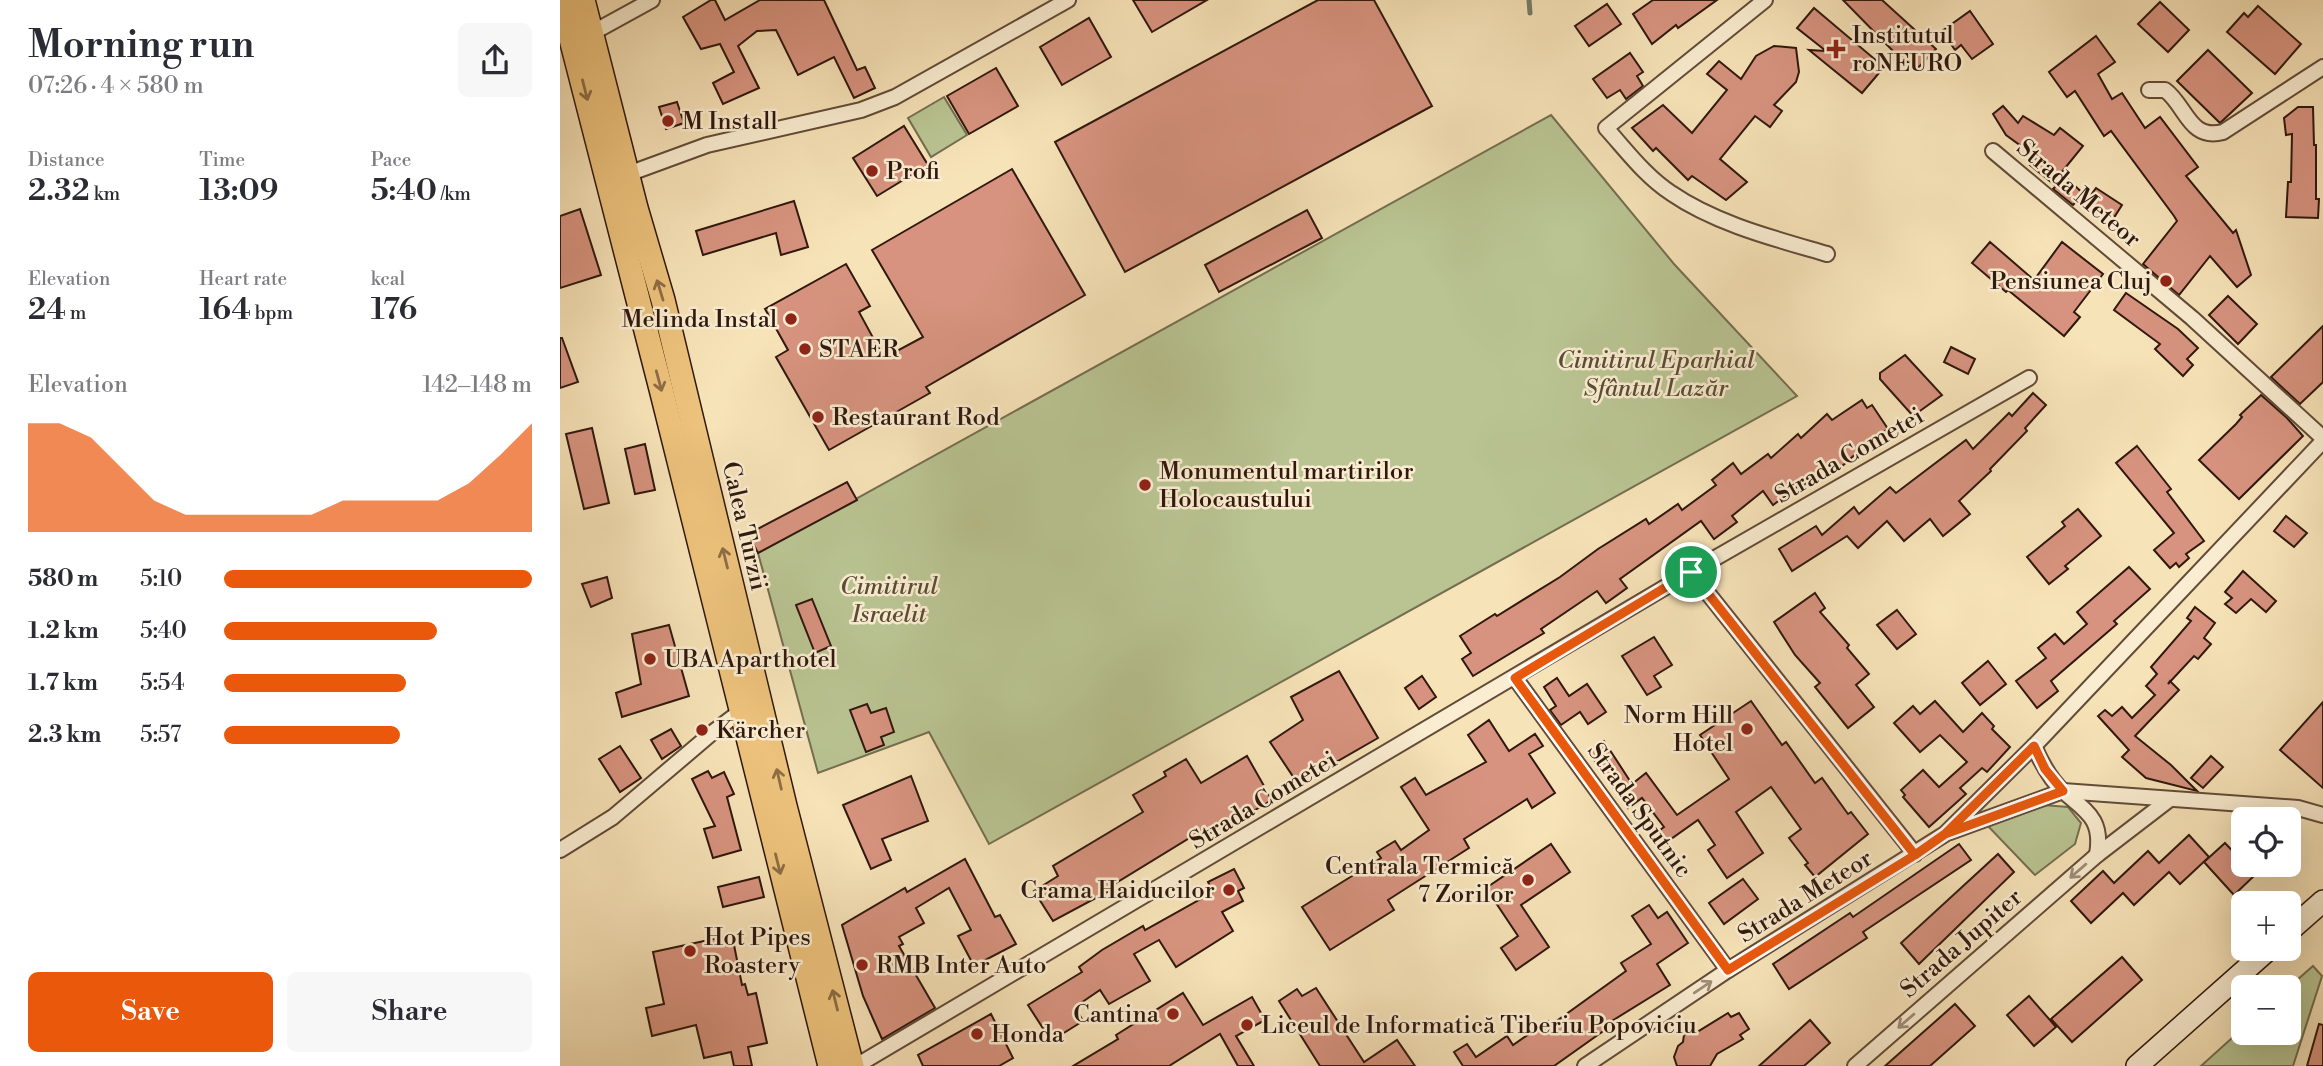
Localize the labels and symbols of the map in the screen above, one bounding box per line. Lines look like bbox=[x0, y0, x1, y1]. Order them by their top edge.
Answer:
place label: Institutul roNEURO bbox=[1852, 21, 1962, 79]
marker: Institutul roNEURO bbox=[1826, 39, 1846, 59]
one-way arrow bbox=[579, 78, 592, 101]
place label: M Install bbox=[682, 107, 778, 137]
marker: M Install bbox=[660, 113, 676, 129]
street label: Strada Meteor bbox=[2010, 133, 2147, 254]
place label: Profi bbox=[886, 157, 941, 187]
marker: Profi bbox=[864, 163, 880, 179]
place label: Pensiunea Cluj bbox=[1990, 267, 2152, 297]
marker: Pensiunea Cluj bbox=[2158, 273, 2174, 289]
one-way arrow bbox=[652, 279, 665, 301]
place label: Melinda Instal bbox=[621, 305, 777, 335]
marker: Melinda Instal bbox=[783, 311, 799, 327]
place label: STAER bbox=[819, 335, 900, 365]
marker: STAER bbox=[797, 341, 813, 357]
park label: Cimitirul Eparhial Sfântul Lazăr bbox=[1557, 346, 1755, 404]
one-way arrow bbox=[653, 369, 666, 392]
street label: Strada Cometei bbox=[1770, 401, 1929, 511]
place label: Restaurant Rod bbox=[832, 403, 1000, 433]
marker: Restaurant Rod bbox=[810, 409, 826, 425]
place label: Monumentul martirilor Holocaustului bbox=[1159, 457, 1414, 515]
street label: Calea Turzii bbox=[715, 459, 773, 594]
marker: Monumentul martirilor Holocaustului bbox=[1137, 477, 1153, 493]
pin bbox=[1661, 542, 1721, 602]
one-way arrow bbox=[718, 548, 731, 570]
park label: Cimitirul Israelit bbox=[840, 572, 938, 630]
place label: UBA Aparthotel bbox=[664, 645, 837, 675]
marker: UBA Aparthotel bbox=[642, 651, 658, 667]
place label: Norm Hill Hotel bbox=[1624, 701, 1733, 759]
place label: Kärcher bbox=[716, 716, 805, 746]
marker: Norm Hill Hotel bbox=[1739, 721, 1755, 737]
marker: Kärcher bbox=[694, 722, 710, 738]
street label: Strada Sputnic bbox=[1580, 737, 1698, 884]
street label: Strada Cometei bbox=[1184, 745, 1343, 857]
one-way arrow bbox=[772, 768, 785, 791]
street label: Strada Meteor bbox=[1733, 844, 1878, 950]
one-way arrow bbox=[772, 852, 786, 875]
place label: Centrala Termică 7 Zorilor bbox=[1325, 852, 1515, 910]
one-way arrow bbox=[2069, 863, 2087, 879]
marker: Centrala Termică 7 Zorilor bbox=[1520, 872, 1536, 888]
place label: Crama Haiducilor bbox=[1020, 876, 1215, 906]
marker: Crama Haiducilor bbox=[1221, 882, 1237, 898]
street label: Strada Jupiter bbox=[1895, 883, 2029, 1005]
place label: Hot Pipes Roastery bbox=[704, 923, 811, 981]
marker: Hot Pipes Roastery bbox=[682, 943, 698, 959]
place label: RMB Inter Auto bbox=[876, 951, 1046, 981]
marker: RMB Inter Auto bbox=[854, 957, 870, 973]
one-way arrow bbox=[1693, 980, 1712, 994]
one-way arrow bbox=[828, 989, 841, 1012]
place label: Cantina bbox=[1073, 1000, 1160, 1030]
marker: Cantina bbox=[1165, 1006, 1181, 1022]
place label: Liceul de Informatică Tiberiu Popoviciu bbox=[1261, 1011, 1697, 1041]
one-way arrow bbox=[1898, 1013, 1916, 1029]
marker: Liceul de Informatică Tiberiu Popoviciu bbox=[1239, 1017, 1255, 1033]
place label: Honda bbox=[991, 1020, 1065, 1050]
marker: Honda bbox=[969, 1026, 985, 1042]

